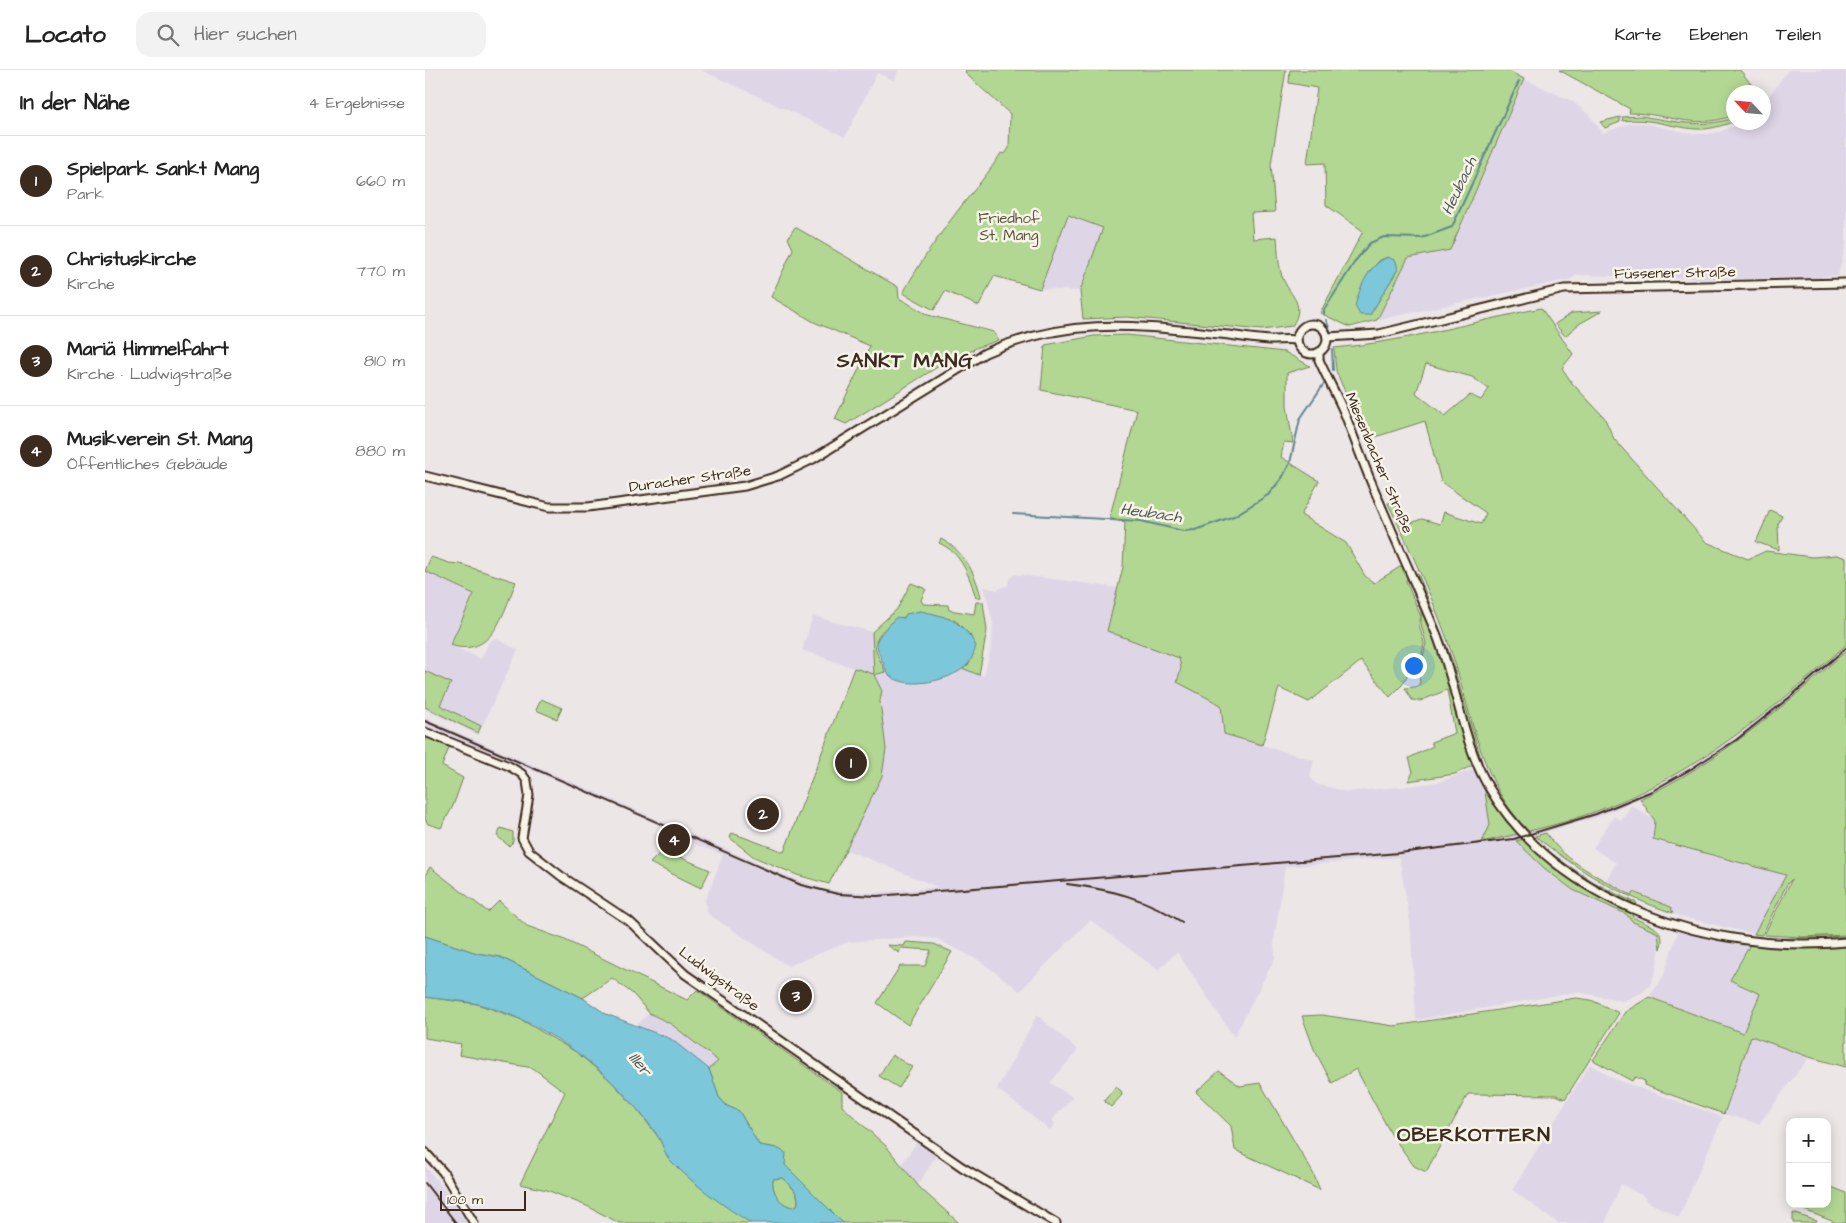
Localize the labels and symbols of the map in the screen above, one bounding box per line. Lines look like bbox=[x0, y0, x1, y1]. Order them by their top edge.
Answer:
north arrow bbox=[1726, 85, 1771, 130]
water label: Heubach bbox=[1436, 152, 1482, 219]
park label: Friedhof St. Mang bbox=[978, 208, 1040, 247]
street label: Füssener Straße bbox=[1614, 261, 1736, 285]
district label: SANKT MANG bbox=[836, 347, 973, 375]
street label: Miesenbacher Straße bbox=[1340, 389, 1418, 537]
street label: Duracher Straße bbox=[628, 460, 752, 498]
water label: Heubach bbox=[1119, 498, 1184, 528]
your location bbox=[1401, 653, 1427, 679]
pin: 1 bbox=[835, 744, 867, 782]
pin: 2 bbox=[747, 795, 779, 833]
pin: 4 bbox=[658, 821, 690, 859]
street label: Ludwigstraße bbox=[674, 942, 764, 1017]
pin: 3 bbox=[780, 977, 812, 1015]
water label: Iller bbox=[624, 1047, 658, 1082]
district label: OBERKOTTERN bbox=[1397, 1121, 1551, 1149]
scale bar bbox=[440, 1188, 526, 1211]

